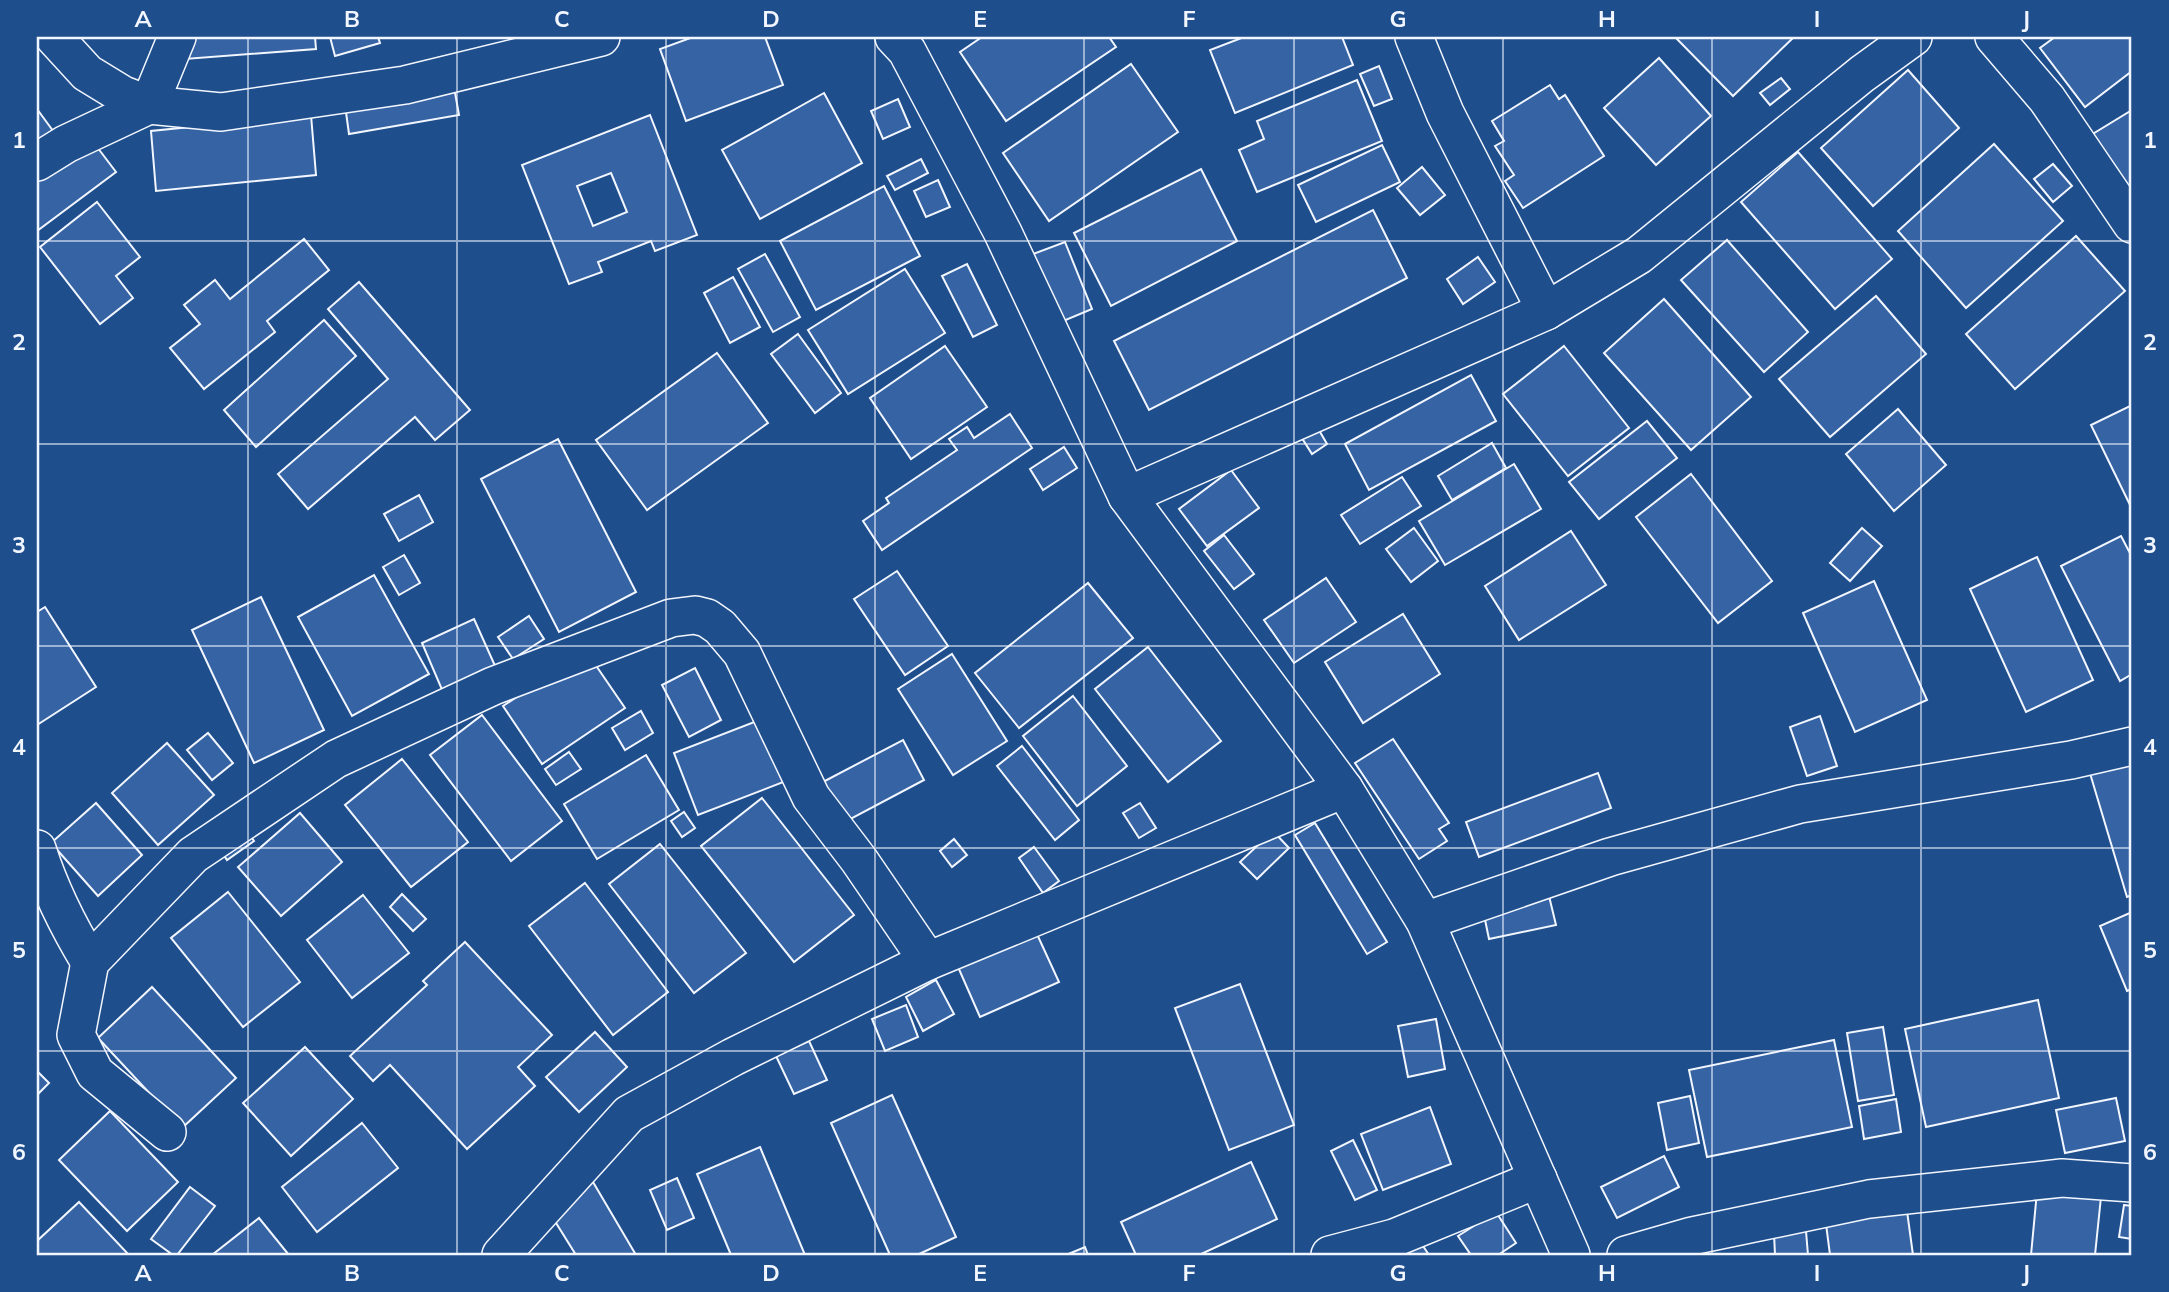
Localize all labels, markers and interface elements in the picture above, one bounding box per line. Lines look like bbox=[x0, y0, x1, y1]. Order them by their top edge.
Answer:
text: A bbox=[134, 4, 152, 33]
text: B bbox=[344, 4, 360, 33]
text: C bbox=[554, 4, 570, 33]
text: D bbox=[762, 4, 780, 33]
text: E bbox=[973, 4, 987, 33]
text: F bbox=[1182, 4, 1196, 33]
text: G bbox=[1389, 4, 1407, 33]
text: H bbox=[1598, 4, 1616, 33]
text: I bbox=[1814, 4, 1820, 33]
text: J bbox=[2022, 4, 2030, 33]
text: 1 bbox=[12, 125, 26, 154]
text: 1 bbox=[2143, 125, 2157, 154]
text: 2 bbox=[12, 327, 26, 356]
text: 2 bbox=[2143, 327, 2157, 356]
text: 3 bbox=[12, 530, 26, 559]
text: 3 bbox=[2143, 530, 2157, 559]
text: 4 bbox=[12, 732, 26, 761]
text: 4 bbox=[2143, 732, 2157, 761]
text: 5 bbox=[12, 935, 26, 964]
text: 5 bbox=[2143, 935, 2157, 964]
text: 6 bbox=[12, 1137, 26, 1166]
text: 6 bbox=[2143, 1137, 2157, 1166]
text: A bbox=[134, 1258, 152, 1287]
text: B bbox=[344, 1258, 360, 1287]
text: C bbox=[554, 1258, 570, 1287]
text: D bbox=[762, 1258, 780, 1287]
text: E bbox=[973, 1258, 987, 1287]
text: F bbox=[1182, 1258, 1196, 1287]
text: G bbox=[1389, 1258, 1407, 1287]
text: H bbox=[1598, 1258, 1616, 1287]
text: I bbox=[1814, 1258, 1820, 1287]
text: J bbox=[2022, 1258, 2030, 1287]

